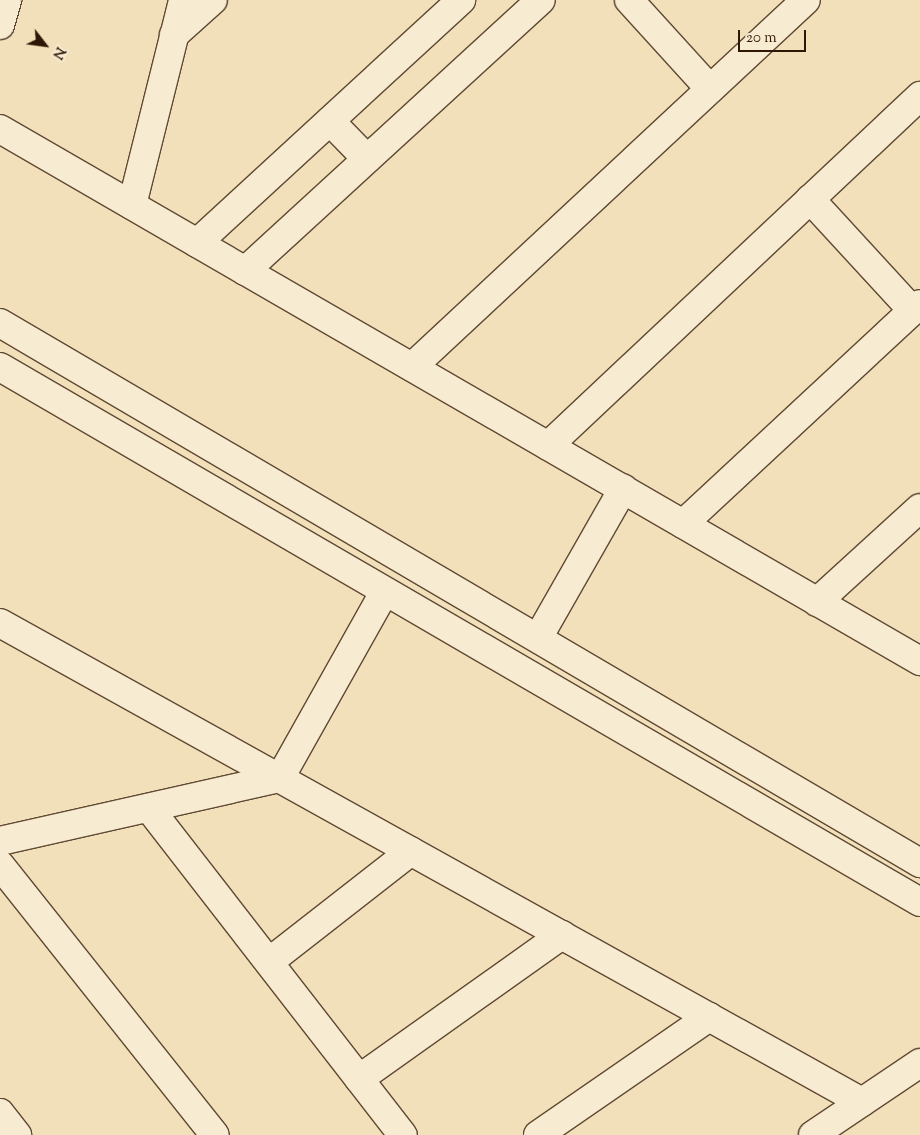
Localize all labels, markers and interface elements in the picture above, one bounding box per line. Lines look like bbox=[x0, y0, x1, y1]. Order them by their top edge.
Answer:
north arrow bbox=[20, 20, 70, 70]
scale bar bbox=[740, 20, 808, 52]
text: 20 m bbox=[746, 28, 777, 49]
text: N bbox=[47, 43, 69, 62]

